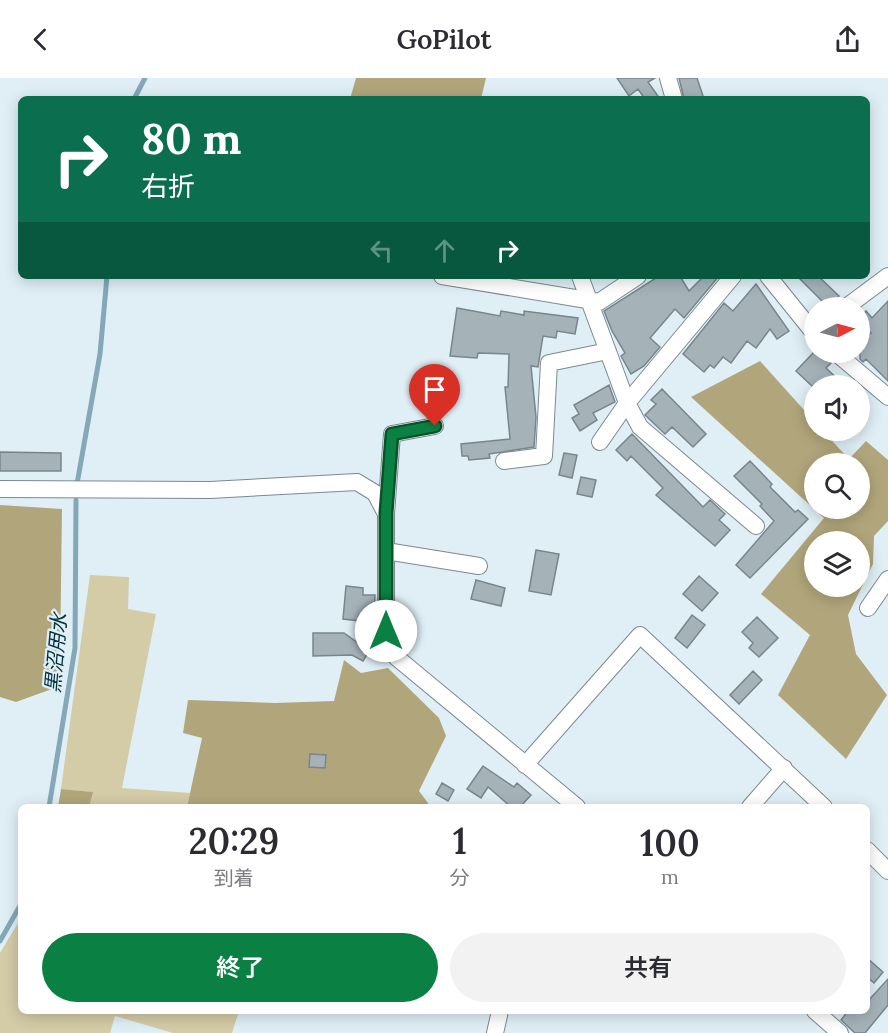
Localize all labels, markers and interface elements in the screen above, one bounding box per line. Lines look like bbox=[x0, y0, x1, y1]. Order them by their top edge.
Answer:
text: GoPilot bbox=[397, 22, 492, 56]
icon: back bbox=[24, 23, 57, 56]
icon: share bbox=[831, 23, 864, 56]
text: 80 m bbox=[141, 112, 241, 166]
icon: right bbox=[42, 120, 120, 198]
text: 右折 bbox=[141, 169, 195, 203]
icon: left bbox=[365, 234, 398, 267]
icon: ahead bbox=[428, 234, 461, 267]
icon: right bbox=[491, 234, 524, 267]
north arrow bbox=[804, 297, 870, 363]
map controls bbox=[804, 297, 870, 597]
pin bbox=[409, 364, 460, 426]
icon: arrive bbox=[418, 373, 451, 406]
button: sound bbox=[804, 375, 870, 441]
button: search bbox=[804, 453, 870, 519]
button: layers bbox=[804, 531, 870, 597]
position arrow bbox=[354, 599, 418, 663]
water label: 黒沼用水 bbox=[40, 610, 72, 694]
text: 20:29 bbox=[188, 818, 279, 864]
text: 1 bbox=[453, 818, 467, 864]
text: 100 bbox=[640, 820, 700, 866]
text: m bbox=[661, 864, 679, 889]
text: 到着 bbox=[214, 865, 254, 890]
text: 分 bbox=[450, 865, 470, 890]
button: 終了 bbox=[42, 933, 438, 1002]
button: 共有 bbox=[450, 933, 846, 1002]

